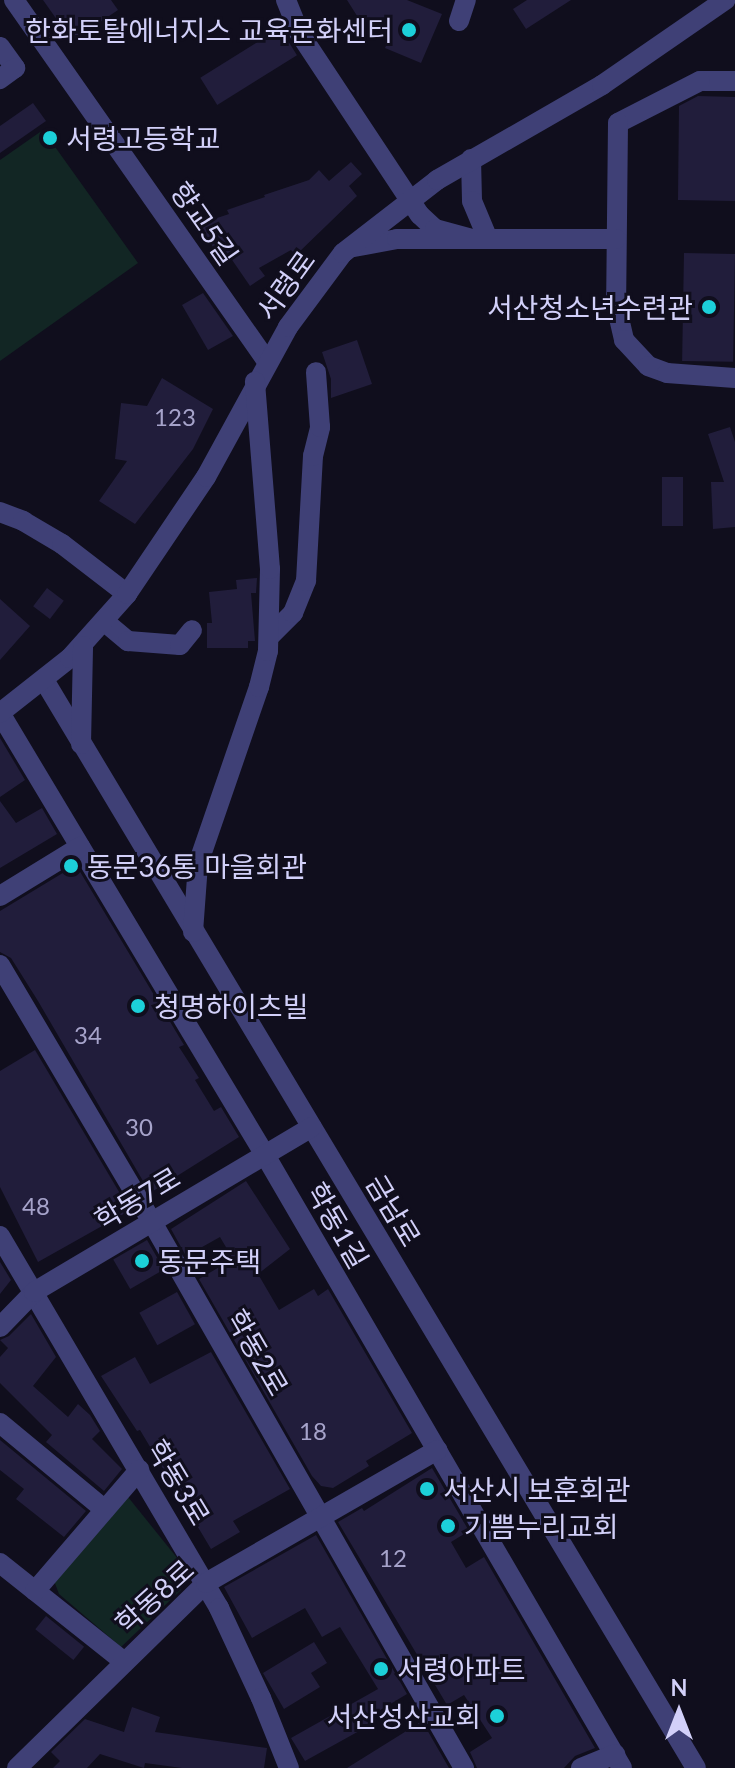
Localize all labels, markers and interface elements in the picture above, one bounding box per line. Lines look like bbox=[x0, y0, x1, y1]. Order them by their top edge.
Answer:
place label: 한화토탈에너지스 교육문화센터 bbox=[25, 13, 393, 47]
marker: 한화토탈에너지스 교육문화센터 bbox=[400, 21, 418, 39]
place label: 서령고등학교 bbox=[66, 121, 221, 155]
marker: 서령고등학교 bbox=[41, 129, 59, 147]
street label: 향교5길 bbox=[164, 175, 246, 271]
street label: 서령로 bbox=[249, 244, 321, 326]
place label: 서산청소년수련관 bbox=[487, 290, 693, 324]
marker: 서산청소년수련관 bbox=[700, 298, 718, 316]
house number: 123 bbox=[154, 403, 196, 431]
place label: 동문36통 마을회관 bbox=[87, 849, 307, 883]
marker: 동문36통 마을회관 bbox=[62, 857, 80, 875]
place label: 청명하이츠빌 bbox=[154, 989, 309, 1023]
marker: 청명하이츠빌 bbox=[129, 997, 147, 1015]
house number: 34 bbox=[74, 1021, 102, 1049]
house number: 30 bbox=[125, 1113, 153, 1141]
street label: 학동7로 bbox=[88, 1160, 186, 1236]
street label: 금남로 bbox=[360, 1168, 428, 1252]
street label: 학동1길 bbox=[300, 1176, 376, 1274]
house number: 48 bbox=[22, 1192, 50, 1220]
place label: 동문주택 bbox=[158, 1244, 261, 1278]
marker: 동문주택 bbox=[133, 1252, 151, 1270]
street label: 학동2로 bbox=[220, 1303, 296, 1401]
house number: 18 bbox=[299, 1417, 327, 1445]
street label: 학동3로 bbox=[141, 1433, 217, 1531]
place label: 서산시 보훈회관 bbox=[443, 1472, 630, 1506]
marker: 서산시 보훈회관 bbox=[418, 1480, 436, 1498]
place label: 기쁨누리교회 bbox=[464, 1509, 619, 1543]
marker: 기쁨누리교회 bbox=[439, 1517, 457, 1535]
house number: 12 bbox=[379, 1544, 407, 1572]
street label: 학동8로 bbox=[108, 1552, 200, 1640]
place label: 서령아파트 bbox=[397, 1652, 526, 1686]
marker: 서령아파트 bbox=[372, 1660, 390, 1678]
north arrow bbox=[639, 1672, 719, 1752]
text: N bbox=[671, 1674, 687, 1701]
place label: 서산성산교회 bbox=[326, 1699, 481, 1733]
marker: 서산성산교회 bbox=[488, 1707, 506, 1725]

